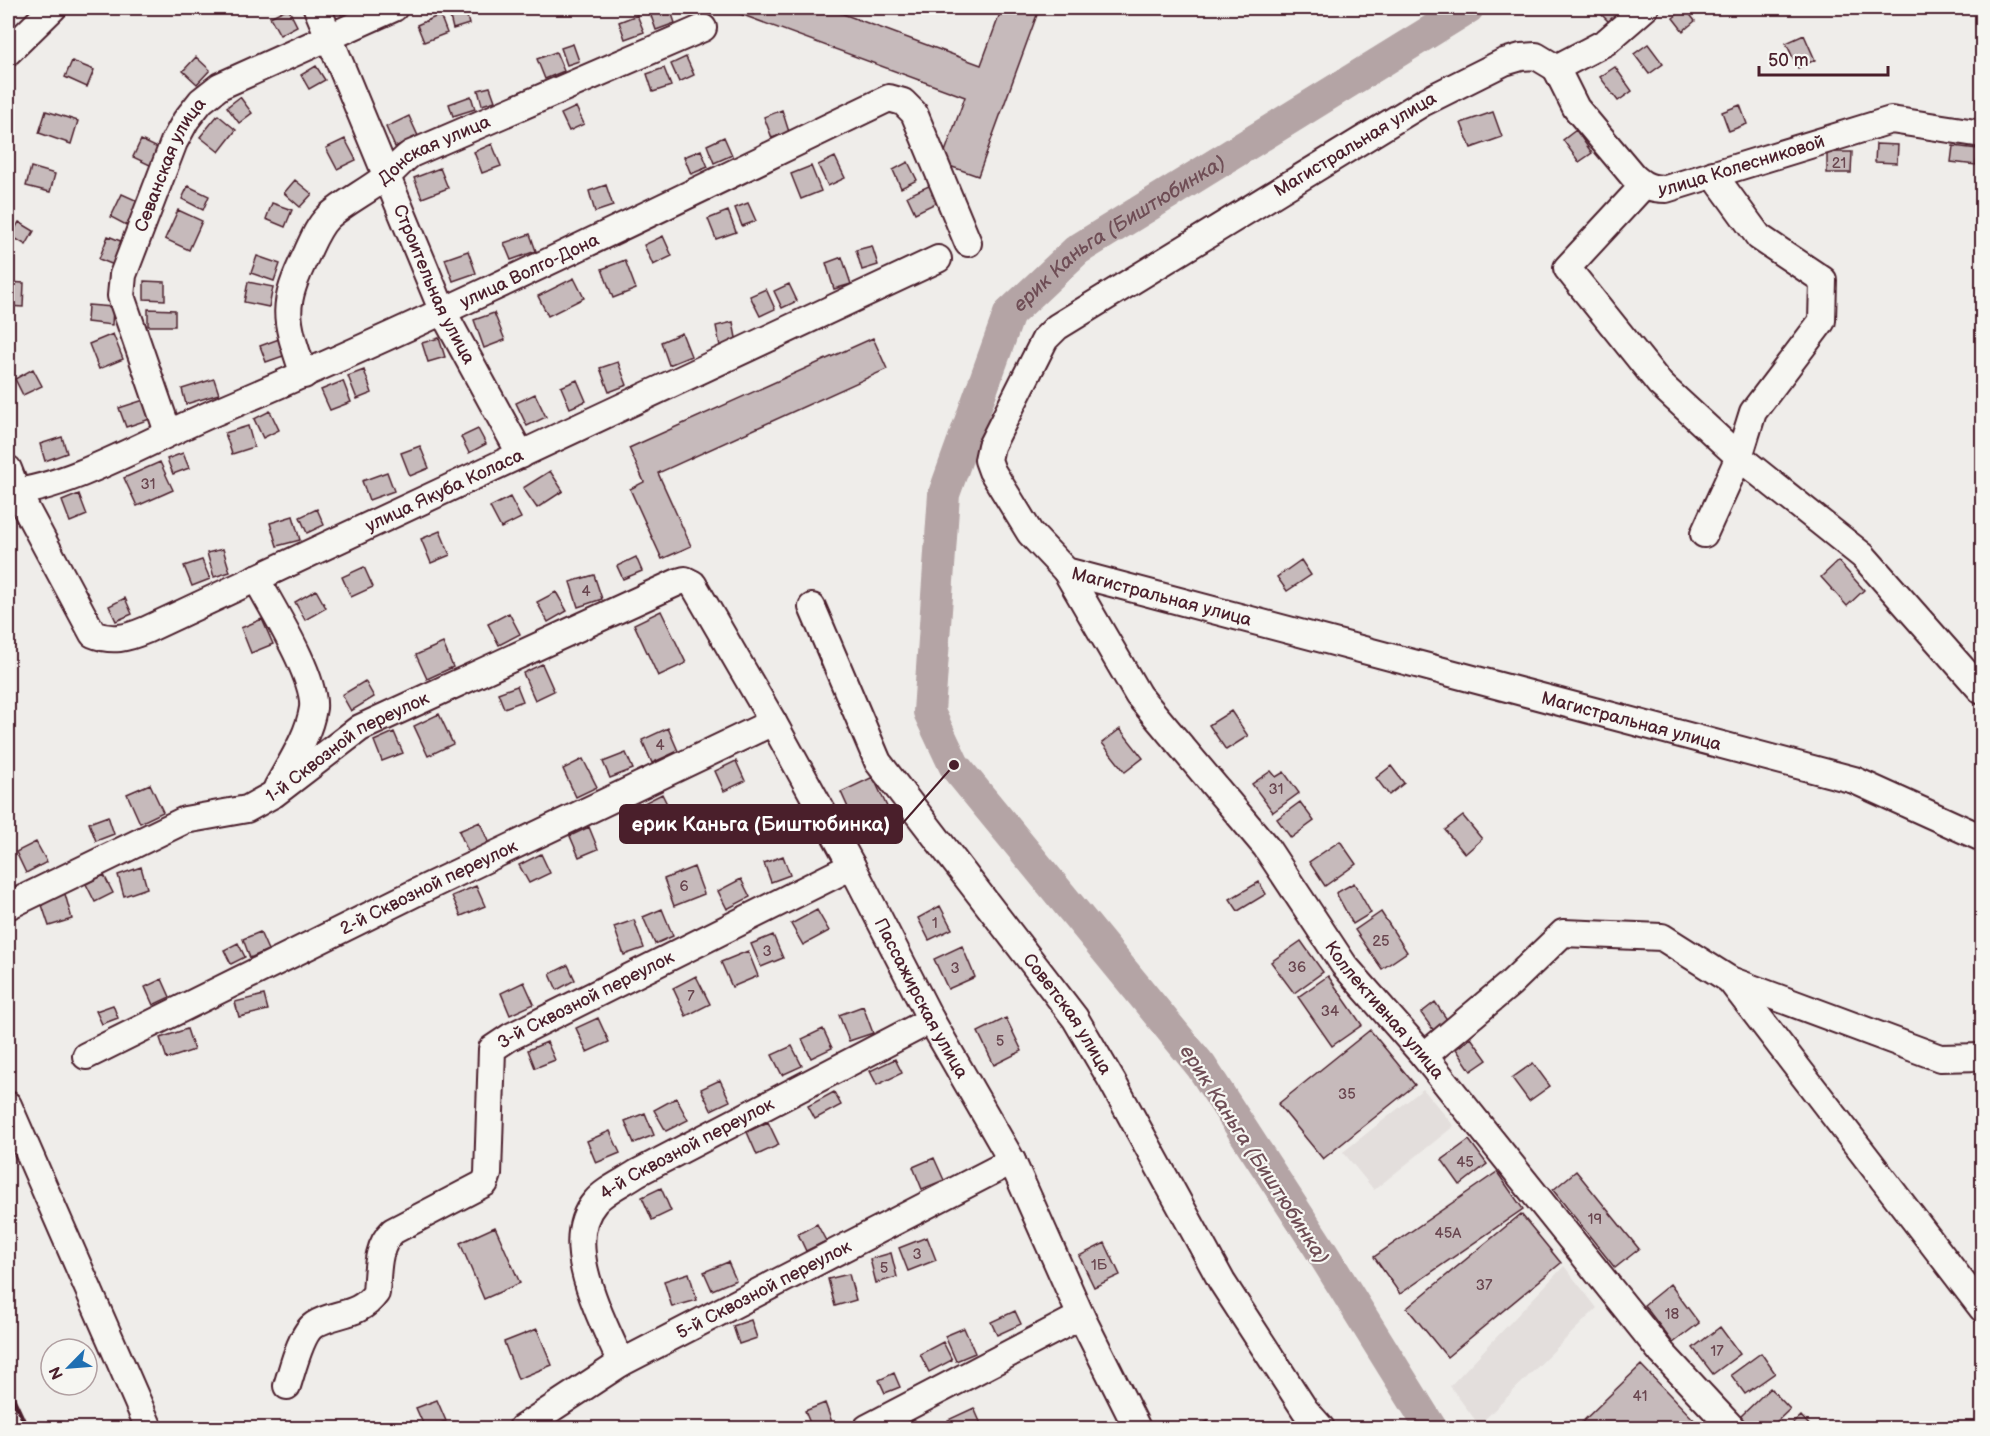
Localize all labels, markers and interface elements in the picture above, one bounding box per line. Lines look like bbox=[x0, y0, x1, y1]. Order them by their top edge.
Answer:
scale bar bbox=[1759, 39, 1888, 77]
text: 50 m bbox=[1768, 50, 1809, 71]
street label: Магистральная улица bbox=[1270, 88, 1440, 201]
street label: Севанская улица bbox=[131, 94, 211, 235]
street label: Донская улица bbox=[374, 111, 494, 190]
street label: улица Колесниковой bbox=[1658, 131, 1827, 200]
water label: ерик Каньга (Биштюбинка) bbox=[1008, 150, 1230, 317]
house number: 21 bbox=[1832, 154, 1846, 173]
street label: Строительная улица bbox=[389, 201, 480, 368]
street label: улица Волго-Дона bbox=[457, 229, 603, 313]
street label: улица Якуба Коласа bbox=[362, 445, 527, 537]
house number: 31 bbox=[140, 475, 156, 494]
street label: Магистральная улица bbox=[1069, 563, 1254, 631]
house number: 4 bbox=[581, 582, 591, 601]
street label: 1-й Сквозной переулок bbox=[262, 688, 433, 807]
street label: Магистральная улица bbox=[1539, 688, 1724, 756]
house number: 4 bbox=[655, 736, 665, 755]
house number: 31 bbox=[1268, 780, 1284, 799]
callout: ерик Каньга (Биштюбинка) bbox=[620, 805, 902, 843]
text: ерик Каньга (Биштюбинка) bbox=[632, 813, 890, 837]
street label: 2-й Сквозной переулок bbox=[337, 835, 521, 939]
house number: 6 bbox=[679, 877, 689, 896]
house number: 1 bbox=[932, 914, 938, 933]
street label: Пассажирская улица bbox=[870, 915, 972, 1083]
house number: 25 bbox=[1372, 932, 1390, 951]
street label: Коллективная улица bbox=[1320, 937, 1449, 1084]
house number: 3 bbox=[762, 942, 772, 961]
street label: 3-й Сквозной переулок bbox=[494, 947, 678, 1053]
street label: Советская улица bbox=[1018, 949, 1116, 1079]
house number: 36 bbox=[1288, 958, 1306, 977]
house number: 3 bbox=[950, 959, 960, 978]
house number: 7 bbox=[687, 987, 695, 1006]
house number: 34 bbox=[1321, 1002, 1339, 1021]
house number: 5 bbox=[996, 1032, 1004, 1051]
water label: ерик Каньга (Биштюбинка) bbox=[1174, 1041, 1334, 1269]
house number: 35 bbox=[1338, 1085, 1356, 1104]
street label: 4-й Сквозной переулок bbox=[596, 1093, 778, 1204]
house number: 45 bbox=[1456, 1153, 1474, 1172]
house number: 19 bbox=[1588, 1210, 1602, 1229]
house number: 45А bbox=[1435, 1224, 1462, 1243]
street label: 5-й Сквозной переулок bbox=[673, 1236, 855, 1344]
house number: 3 bbox=[912, 1245, 922, 1264]
house number: 1Б bbox=[1091, 1256, 1108, 1275]
house number: 5 bbox=[880, 1259, 888, 1278]
house number: 37 bbox=[1476, 1276, 1493, 1295]
house number: 18 bbox=[1665, 1305, 1680, 1324]
north arrow bbox=[39, 1337, 99, 1397]
house number: 17 bbox=[1710, 1342, 1724, 1361]
text: N bbox=[46, 1363, 68, 1382]
house number: 41 bbox=[1633, 1387, 1647, 1406]

